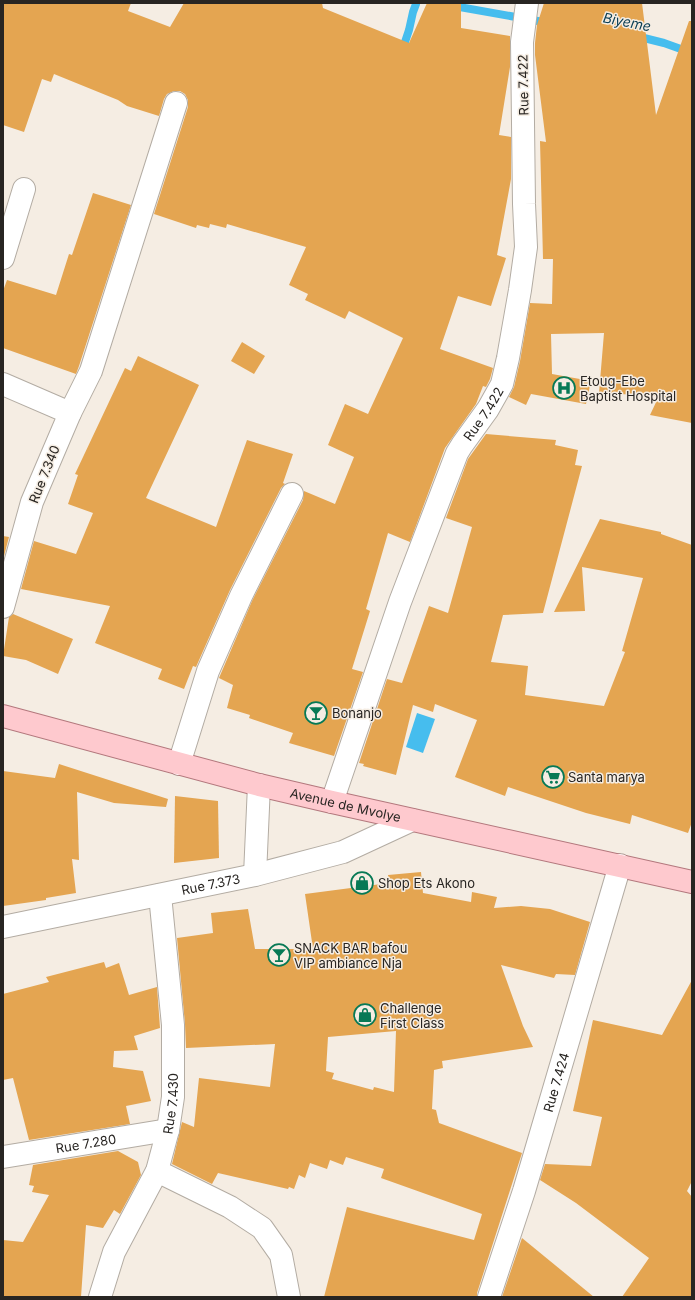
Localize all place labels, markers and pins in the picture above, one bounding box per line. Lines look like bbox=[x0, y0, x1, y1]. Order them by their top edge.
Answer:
place label: Etoug-Ebe Baptist Hospital bbox=[580, 373, 676, 404]
hospital icon: Etoug-Ebe Baptist Hospital bbox=[551, 375, 577, 401]
bar icon: Bonanjo bbox=[303, 700, 329, 726]
place label: Bonanjo bbox=[332, 705, 382, 721]
supermarket icon: Santa marya bbox=[540, 764, 566, 790]
place label: Santa marya bbox=[568, 769, 645, 785]
shop icon: Shop Ets Akono bbox=[349, 870, 375, 896]
place label: Shop Ets Akono bbox=[378, 875, 475, 891]
place label: SNACK BAR bafou VIP ambiance Nja bbox=[294, 940, 407, 971]
bar icon: SNACK BAR bafou VIP ambiance Nja bbox=[266, 942, 292, 968]
place label: Challenge First Class bbox=[380, 1000, 444, 1031]
shop icon: Challenge First Class bbox=[352, 1002, 378, 1028]

